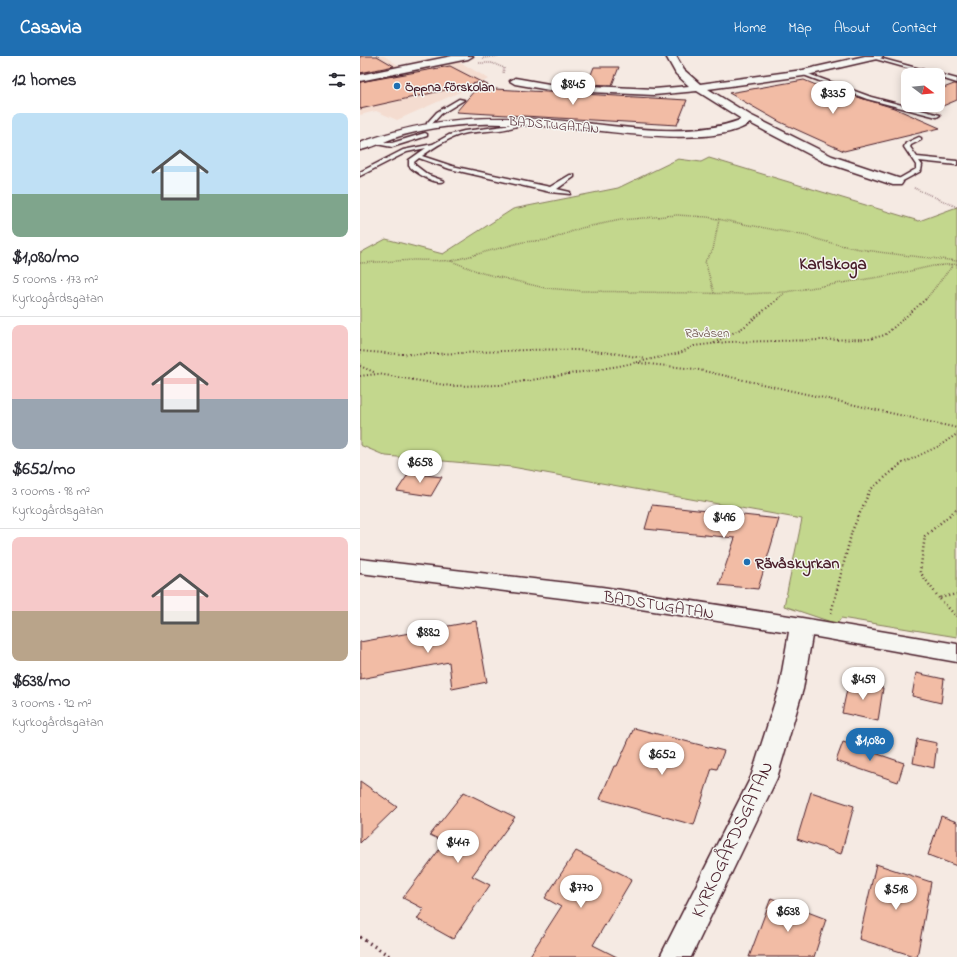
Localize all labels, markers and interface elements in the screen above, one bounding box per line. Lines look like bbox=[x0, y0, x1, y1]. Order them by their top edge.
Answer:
text: Casavia bbox=[20, 15, 82, 42]
text: Home bbox=[734, 18, 766, 39]
text: Map bbox=[788, 18, 812, 39]
text: About bbox=[834, 18, 870, 39]
text: Contact bbox=[892, 18, 937, 39]
text: 12 homes bbox=[12, 68, 76, 93]
north arrow bbox=[901, 68, 945, 112]
map controls bbox=[901, 68, 945, 112]
icon: filters bbox=[326, 69, 348, 91]
pin: $845 bbox=[549, 72, 597, 106]
text: $845 bbox=[560, 75, 586, 94]
place label: Öppna förskolan bbox=[405, 78, 495, 97]
marker: Öppna förskolan bbox=[392, 81, 402, 91]
pin: $335 bbox=[809, 81, 857, 115]
text: $335 bbox=[820, 84, 846, 103]
street label: BADSTUGATAN bbox=[507, 112, 600, 139]
icon: home bbox=[144, 139, 216, 211]
text: $1,080/mo bbox=[12, 245, 79, 270]
district label: Karlskoga bbox=[799, 252, 867, 279]
text: 5 rooms · 173 m² bbox=[12, 270, 98, 289]
text: Kyrkogårdsgatan bbox=[12, 289, 104, 308]
park label: Rävåsen bbox=[685, 324, 729, 343]
icon: home bbox=[144, 351, 216, 423]
pin: $658 bbox=[396, 450, 444, 484]
text: $658 bbox=[407, 453, 433, 472]
text: $652/mo bbox=[12, 457, 75, 482]
text: 3 rooms · 98 m² bbox=[12, 482, 90, 501]
text: Kyrkogårdsgatan bbox=[12, 501, 104, 520]
pin: $496 bbox=[700, 505, 748, 539]
text: $496 bbox=[713, 508, 735, 527]
place label: Rävåskyrkan bbox=[754, 552, 839, 577]
marker: Rävåskyrkan bbox=[742, 557, 752, 567]
icon: home bbox=[144, 563, 216, 635]
street label: BADSTUGATAN bbox=[601, 585, 716, 627]
pin: $882 bbox=[404, 620, 452, 654]
text: $882 bbox=[416, 623, 440, 642]
pin: $459 bbox=[839, 667, 887, 701]
text: $638/mo bbox=[12, 669, 70, 694]
text: $459 bbox=[851, 670, 875, 689]
text: 3 rooms · 92 m² bbox=[12, 694, 92, 713]
text: Kyrkogårdsgatan bbox=[12, 713, 104, 732]
pin: $1,080 bbox=[837, 728, 903, 762]
text: $1,080 bbox=[855, 731, 885, 750]
pin: $652 bbox=[638, 742, 686, 776]
text: $652 bbox=[648, 745, 676, 764]
street label: KYRKOGÅRDSGATAN bbox=[684, 757, 781, 923]
pin: $447 bbox=[434, 830, 482, 864]
text: $447 bbox=[446, 833, 470, 852]
pin: $770 bbox=[557, 875, 605, 909]
pin: $518 bbox=[872, 877, 920, 911]
text: $770 bbox=[569, 878, 593, 897]
text: $518 bbox=[884, 880, 908, 899]
pin: $638 bbox=[764, 899, 812, 933]
text: $638 bbox=[776, 902, 800, 921]

